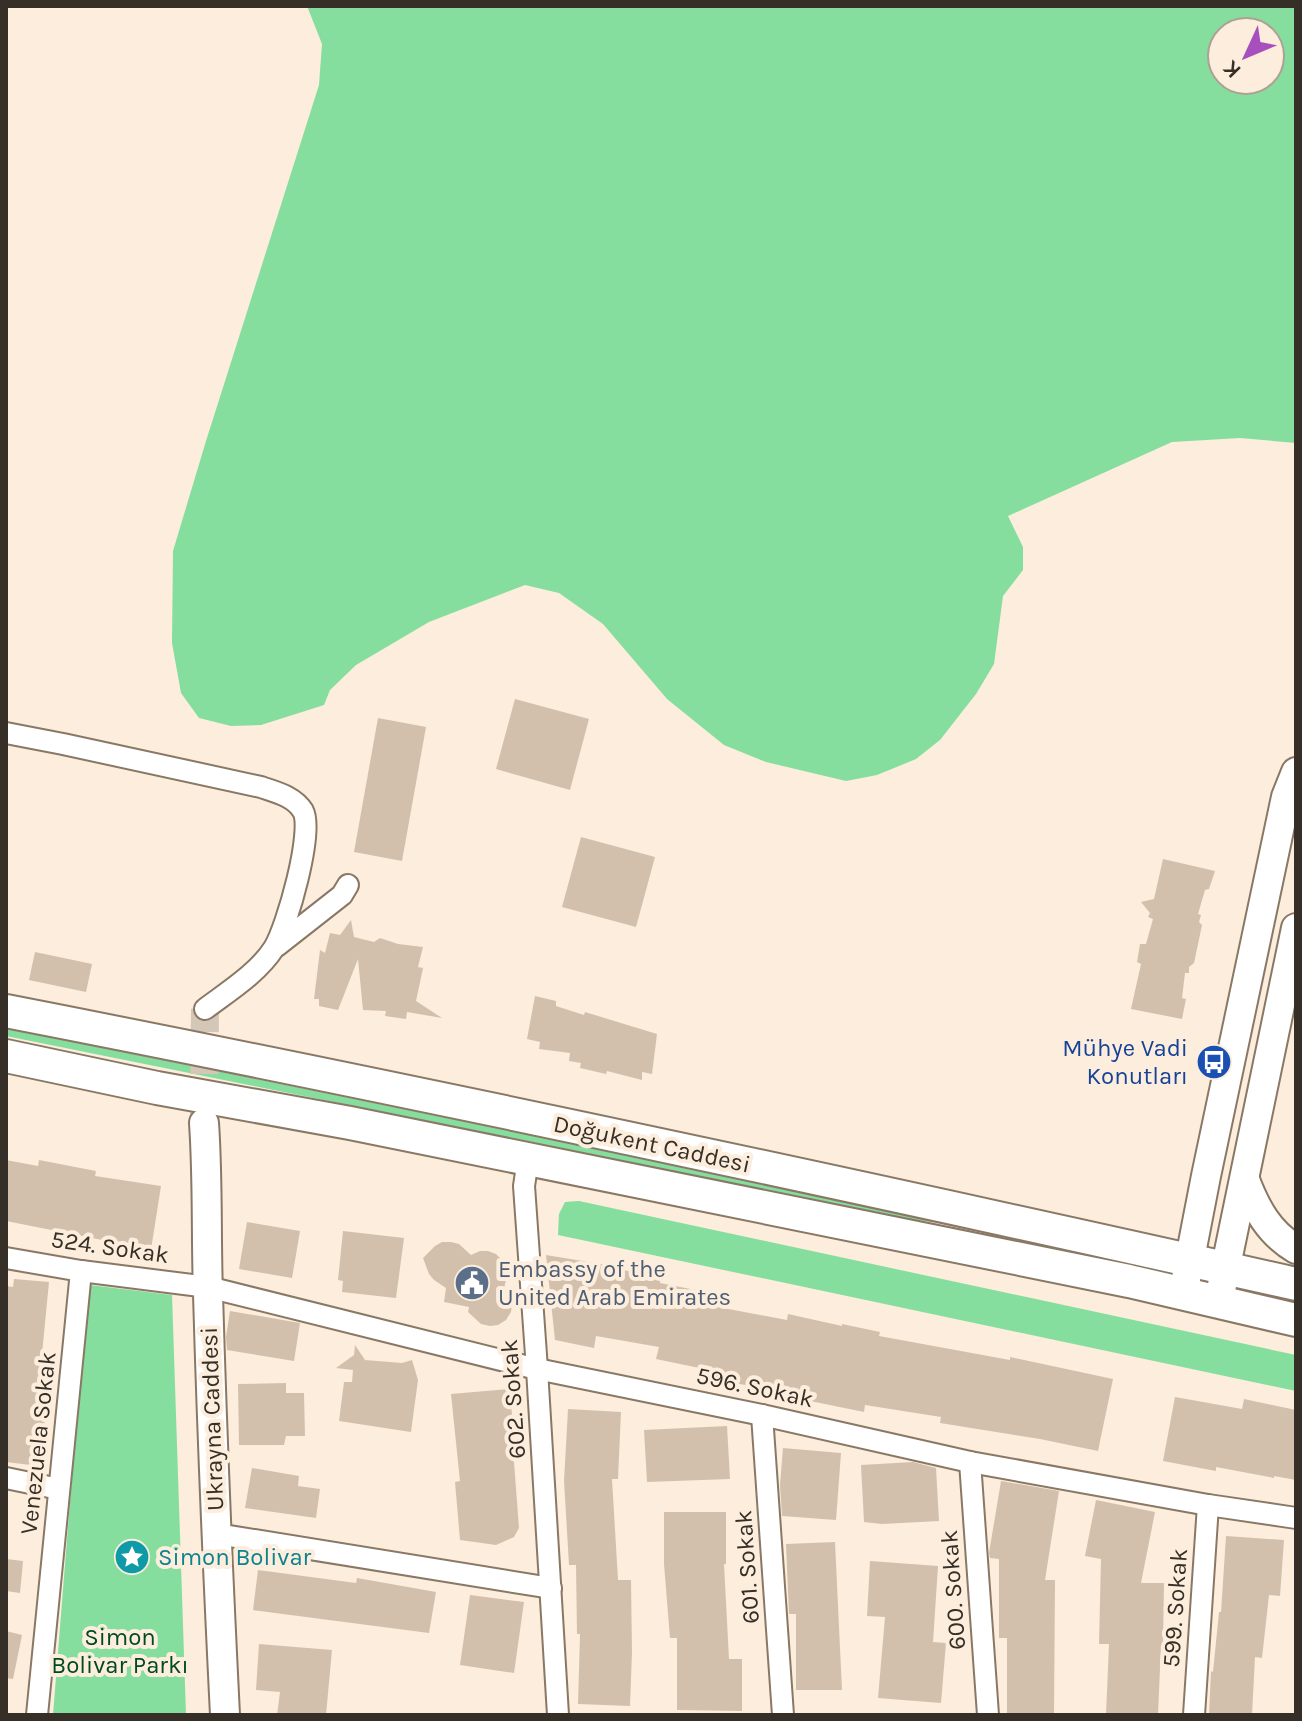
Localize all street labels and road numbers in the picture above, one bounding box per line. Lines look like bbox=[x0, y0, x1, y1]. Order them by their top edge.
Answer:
street label: Doğukent Caddesi bbox=[551, 1109, 753, 1179]
street label: 524. Sokak bbox=[49, 1225, 171, 1269]
street label: Ukrayna Caddesi bbox=[195, 1327, 229, 1511]
street label: 602. Sokak bbox=[495, 1338, 531, 1460]
street label: Venezuela Sokak bbox=[14, 1350, 62, 1536]
street label: 596. Sokak bbox=[694, 1361, 816, 1413]
street label: 601. Sokak bbox=[729, 1509, 765, 1625]
street label: 600. Sokak bbox=[935, 1529, 971, 1651]
street label: 599. Sokak bbox=[1157, 1548, 1193, 1668]

